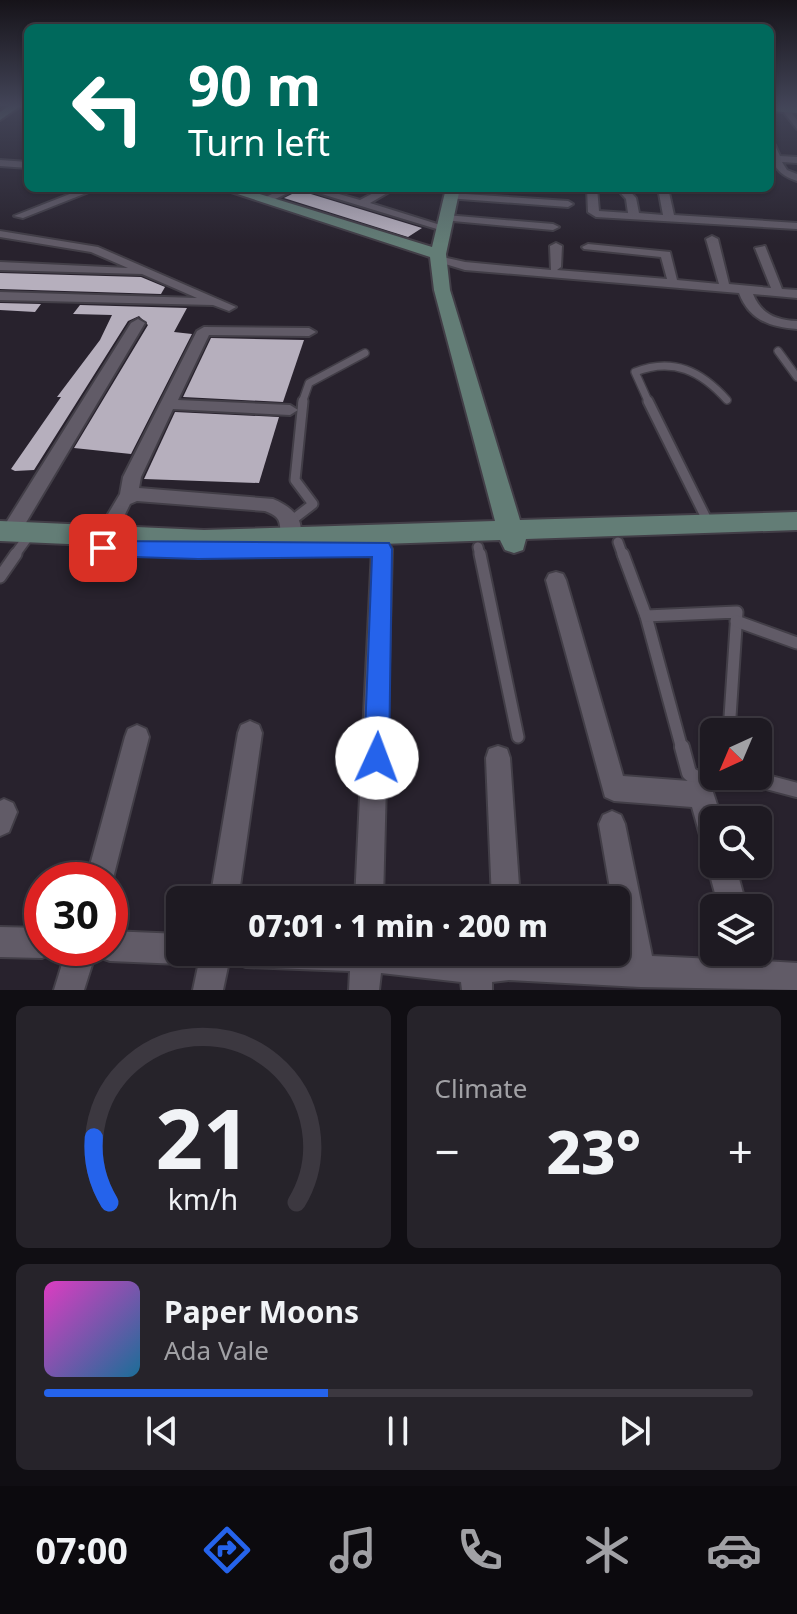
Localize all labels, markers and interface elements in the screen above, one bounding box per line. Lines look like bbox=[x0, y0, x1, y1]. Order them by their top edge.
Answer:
text: 90 m bbox=[188, 46, 321, 122]
icon: left bbox=[56, 56, 160, 160]
text: Turn left bbox=[188, 118, 330, 167]
pin bbox=[69, 514, 137, 582]
icon: arrive bbox=[81, 526, 125, 570]
position arrow bbox=[335, 716, 419, 800]
north arrow bbox=[700, 718, 772, 790]
map controls bbox=[700, 718, 772, 966]
button: search bbox=[700, 806, 772, 878]
speed limit sign: 30 bbox=[24, 862, 128, 966]
button: layers bbox=[700, 894, 772, 966]
text: 07:01 · 1 min · 200 m bbox=[248, 905, 548, 946]
text: Climate bbox=[435, 1070, 527, 1106]
text: 21 bbox=[156, 1080, 251, 1193]
text: 23° bbox=[546, 1110, 641, 1192]
text: − bbox=[435, 1121, 460, 1181]
text: + bbox=[728, 1121, 753, 1181]
text: km/h bbox=[168, 1179, 238, 1218]
text: Paper Moons bbox=[164, 1291, 359, 1332]
text: Ada Vale bbox=[164, 1332, 269, 1368]
icon: previous bbox=[140, 1409, 184, 1453]
icon: pause bbox=[376, 1409, 420, 1453]
icon: next bbox=[613, 1409, 657, 1453]
icon: directions bbox=[199, 1522, 255, 1578]
icon: music bbox=[325, 1522, 381, 1578]
icon: phone bbox=[452, 1522, 508, 1578]
icon: climate bbox=[579, 1522, 635, 1578]
icon: car bbox=[706, 1522, 762, 1578]
text: 07:00 bbox=[35, 1526, 128, 1575]

